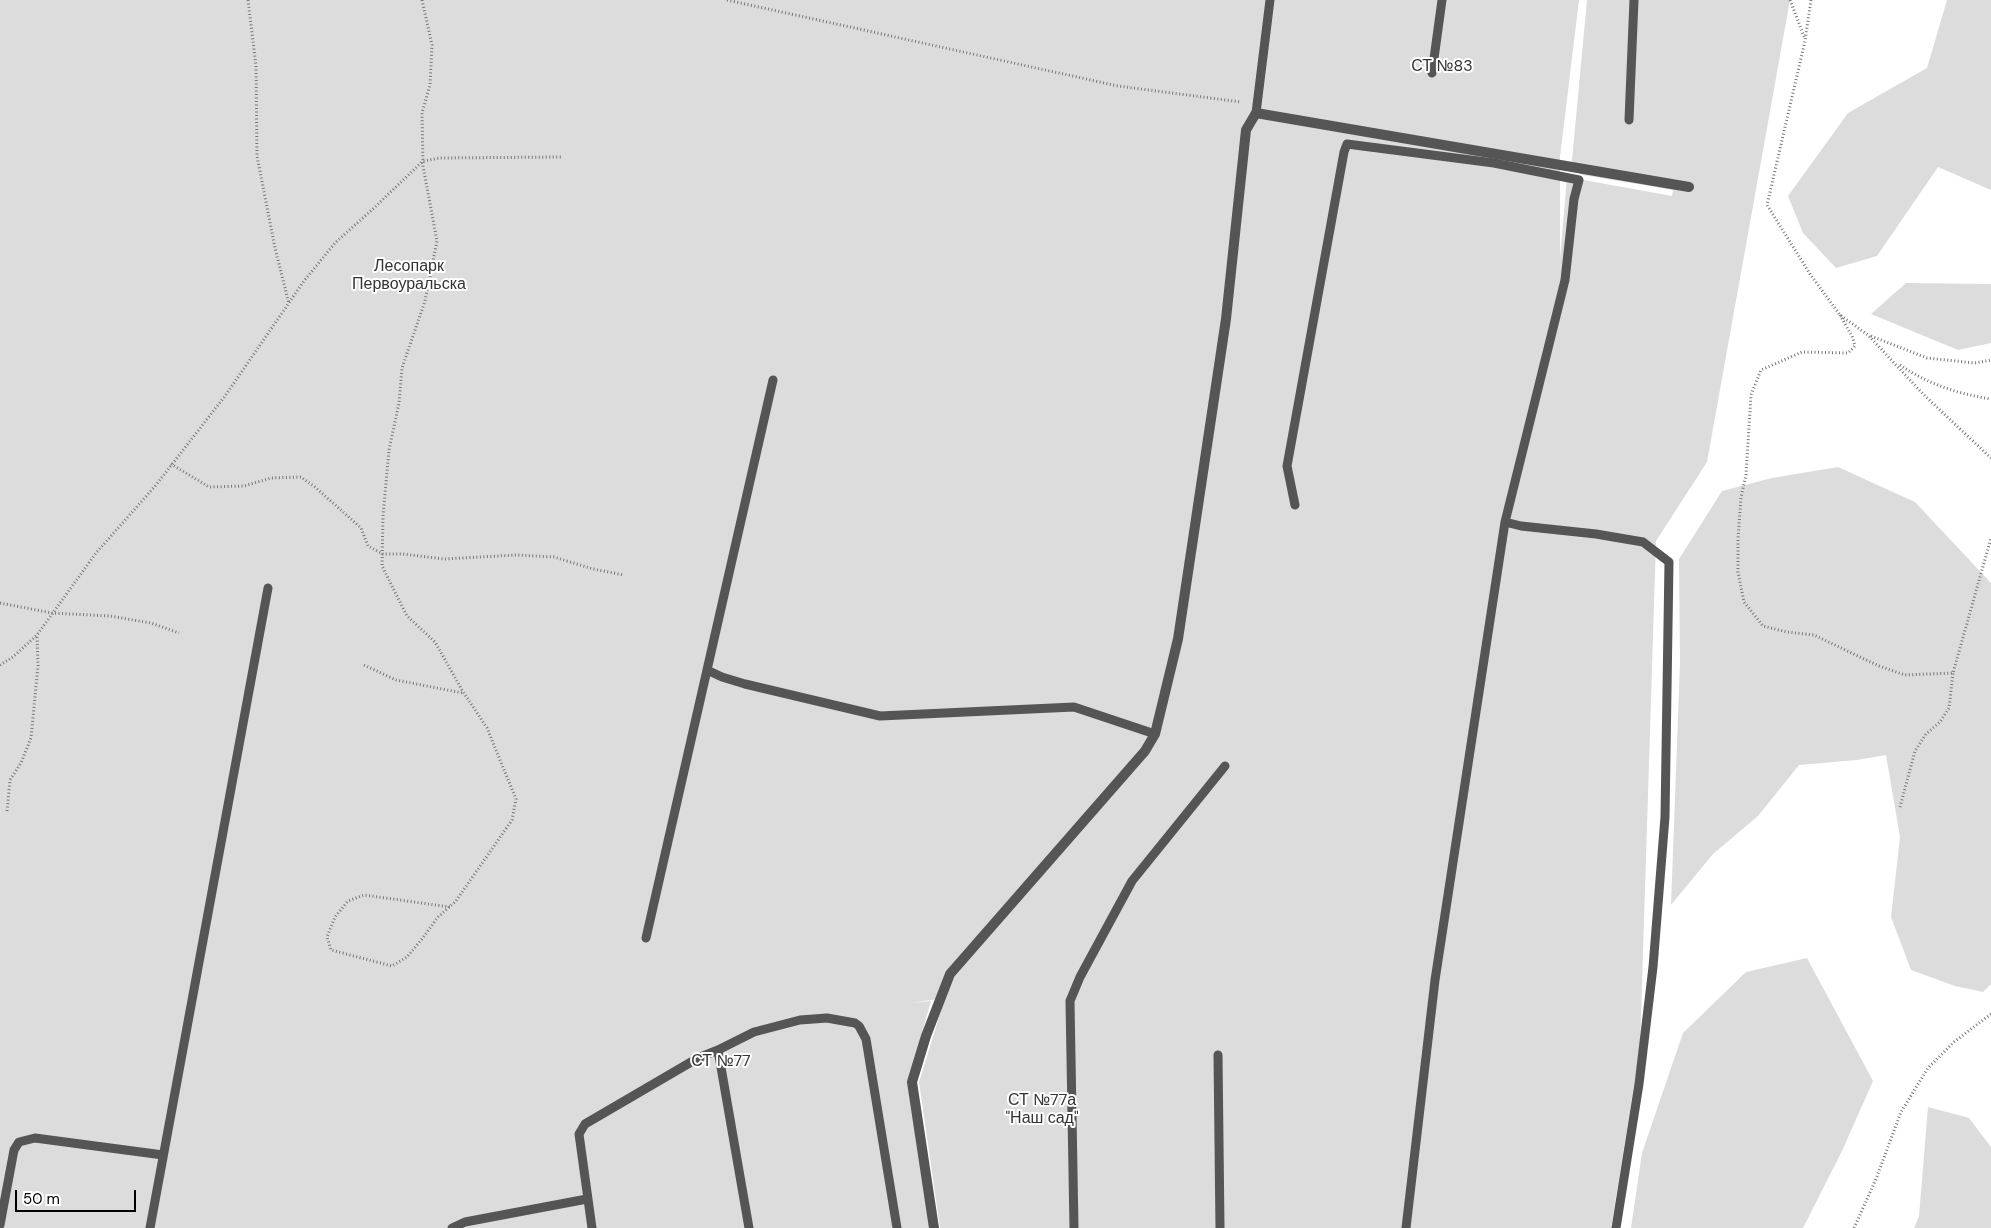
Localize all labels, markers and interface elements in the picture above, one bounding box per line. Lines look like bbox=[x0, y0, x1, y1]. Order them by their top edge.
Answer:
park label: СТ №83 bbox=[1411, 57, 1473, 77]
park label: Лесопарк Первоуральска bbox=[352, 257, 466, 295]
park label: СТ №77 bbox=[691, 1052, 751, 1072]
park label: СТ №77а "Наш сад" bbox=[1005, 1091, 1079, 1129]
scale bar bbox=[18, 1180, 139, 1212]
text: 50 m bbox=[23, 1189, 60, 1209]

